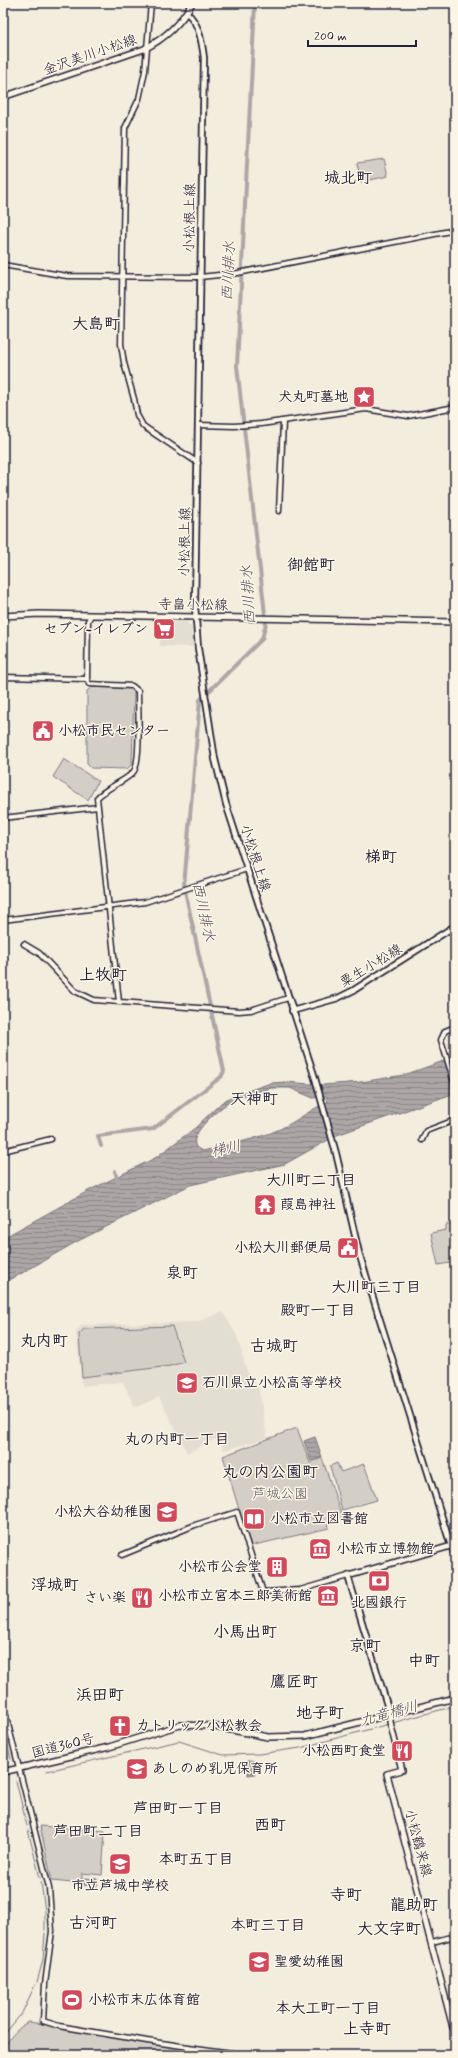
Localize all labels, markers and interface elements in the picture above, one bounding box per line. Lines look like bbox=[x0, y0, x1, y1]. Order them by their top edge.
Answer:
scale bar bbox=[308, 22, 416, 48]
text: 200 m bbox=[314, 29, 347, 45]
street label: 金沢美川小松線 bbox=[41, 31, 139, 79]
district label: 城北町 bbox=[324, 168, 372, 189]
street label: 小松根上線 bbox=[180, 183, 200, 253]
water label: 西川排水 bbox=[217, 241, 241, 301]
district label: 大島町 bbox=[72, 314, 120, 335]
place icon: 犬丸町墓地 bbox=[351, 384, 377, 410]
place label: 犬丸町墓地 bbox=[278, 388, 348, 406]
street label: 小松根上線 bbox=[175, 507, 195, 577]
district label: 御館町 bbox=[287, 555, 335, 576]
water label: 西川排水 bbox=[237, 564, 261, 626]
street label: 寺畠小松線 bbox=[158, 595, 228, 615]
supermarket icon: セブン-イレブン bbox=[151, 616, 177, 642]
place label: セブン-イレブン bbox=[44, 620, 148, 638]
public building icon: 小松市民センター bbox=[30, 718, 56, 744]
place label: 小松市民センター bbox=[58, 722, 170, 740]
street label: 小松根上線 bbox=[236, 822, 274, 894]
district label: 梯町 bbox=[365, 847, 397, 868]
water label: 西川排水 bbox=[187, 881, 219, 943]
street label: 粟生小松線 bbox=[336, 940, 406, 992]
district label: 上牧町 bbox=[79, 965, 127, 986]
district label: 天神町 bbox=[230, 1089, 278, 1110]
water label: 梯川 bbox=[209, 1136, 243, 1162]
district label: 大川町二丁目 bbox=[266, 1171, 356, 1191]
temple icon: 葭島神社 bbox=[252, 1192, 278, 1218]
place label: 葭島神社 bbox=[280, 1196, 336, 1214]
public building icon: 小松大川郵便局 bbox=[335, 1235, 361, 1261]
place label: 小松大川郵便局 bbox=[234, 1239, 332, 1257]
district label: 泉町 bbox=[166, 1263, 198, 1284]
district label: 大川町三丁目 bbox=[331, 1278, 421, 1298]
district label: 殿町一丁目 bbox=[280, 1301, 356, 1321]
district label: 丸内町 bbox=[20, 1331, 68, 1352]
district label: 古城町 bbox=[250, 1336, 298, 1357]
school or university icon: 石川県立小松高等学校 bbox=[174, 1370, 200, 1396]
place label: 石川県立小松高等学校 bbox=[202, 1374, 342, 1392]
district label: 丸の内町一丁目 bbox=[124, 1430, 230, 1450]
district label: 丸の内公園町 bbox=[222, 1462, 318, 1483]
park label: 芦城公園 bbox=[252, 1485, 308, 1503]
school or university icon: 小松大谷幼稚園 bbox=[154, 1499, 180, 1525]
place label: 小松大谷幼稚園 bbox=[54, 1503, 152, 1521]
library icon: 小松市立図書館 bbox=[241, 1506, 267, 1532]
place label: 小松市立図書館 bbox=[270, 1510, 368, 1528]
museum icon: 小松市立博物館 bbox=[307, 1536, 333, 1562]
place label: 小松市立博物館 bbox=[336, 1540, 434, 1558]
building icon: 小松市公会堂 bbox=[264, 1554, 290, 1580]
place label: 小松市公会堂 bbox=[178, 1558, 262, 1576]
bank icon: 北國銀行 bbox=[366, 1568, 392, 1594]
district label: 浮城町 bbox=[31, 1575, 79, 1596]
museum icon: 小松市立宮本三郎美術館 bbox=[315, 1583, 341, 1609]
restaurant icon: さい楽 bbox=[129, 1585, 155, 1611]
place label: 小松市立宮本三郎美術館 bbox=[158, 1587, 312, 1605]
place label: さい楽 bbox=[84, 1589, 126, 1607]
place label: 北國銀行 bbox=[351, 1594, 407, 1612]
district label: 小馬出町 bbox=[213, 1622, 277, 1643]
district label: 京町 bbox=[349, 1636, 381, 1657]
district label: 中町 bbox=[408, 1651, 440, 1672]
district label: 鷹匠町 bbox=[270, 1672, 318, 1693]
district label: 浜田町 bbox=[76, 1685, 124, 1706]
water label: 九竜橋川 bbox=[357, 1697, 421, 1731]
district label: 地子町 bbox=[296, 1703, 344, 1724]
church icon: カトリック小松教会 bbox=[107, 1713, 133, 1739]
place label: カトリック小松教会 bbox=[136, 1717, 262, 1735]
street label: 国道360号 bbox=[30, 1729, 96, 1763]
restaurant icon: 小松西町食堂 bbox=[389, 1738, 415, 1764]
place label: 小松西町食堂 bbox=[302, 1742, 386, 1760]
school or university icon: あしのめ乳児保育所 bbox=[124, 1756, 150, 1782]
place label: あしのめ乳児保育所 bbox=[152, 1760, 278, 1778]
district label: 芦田町一丁目 bbox=[133, 1799, 223, 1819]
street label: 小松鶴来線 bbox=[400, 1807, 436, 1879]
district label: 西町 bbox=[254, 1815, 286, 1836]
district label: 芦田町二丁目 bbox=[53, 1822, 143, 1842]
district label: 本町五丁目 bbox=[158, 1850, 234, 1870]
school or university icon: 市立芦城中学校 bbox=[107, 1851, 133, 1877]
place label: 市立芦城中学校 bbox=[71, 1877, 169, 1895]
district label: 寺町 bbox=[330, 1885, 362, 1906]
district label: 龍助町 bbox=[390, 1895, 438, 1916]
district label: 古河町 bbox=[69, 1913, 117, 1934]
district label: 本町三丁目 bbox=[230, 1916, 306, 1936]
district label: 大文字町 bbox=[357, 1919, 421, 1940]
school or university icon: 聖愛幼稚園 bbox=[246, 1949, 272, 1975]
place label: 聖愛幼稚園 bbox=[274, 1953, 344, 1971]
sports icon: 小松市末広体育館 bbox=[59, 1987, 85, 2013]
place label: 小松市末広体育館 bbox=[88, 1991, 200, 2009]
district label: 本大工町一丁目 bbox=[275, 1999, 381, 2019]
district label: 上寺町 bbox=[343, 2019, 391, 2040]

